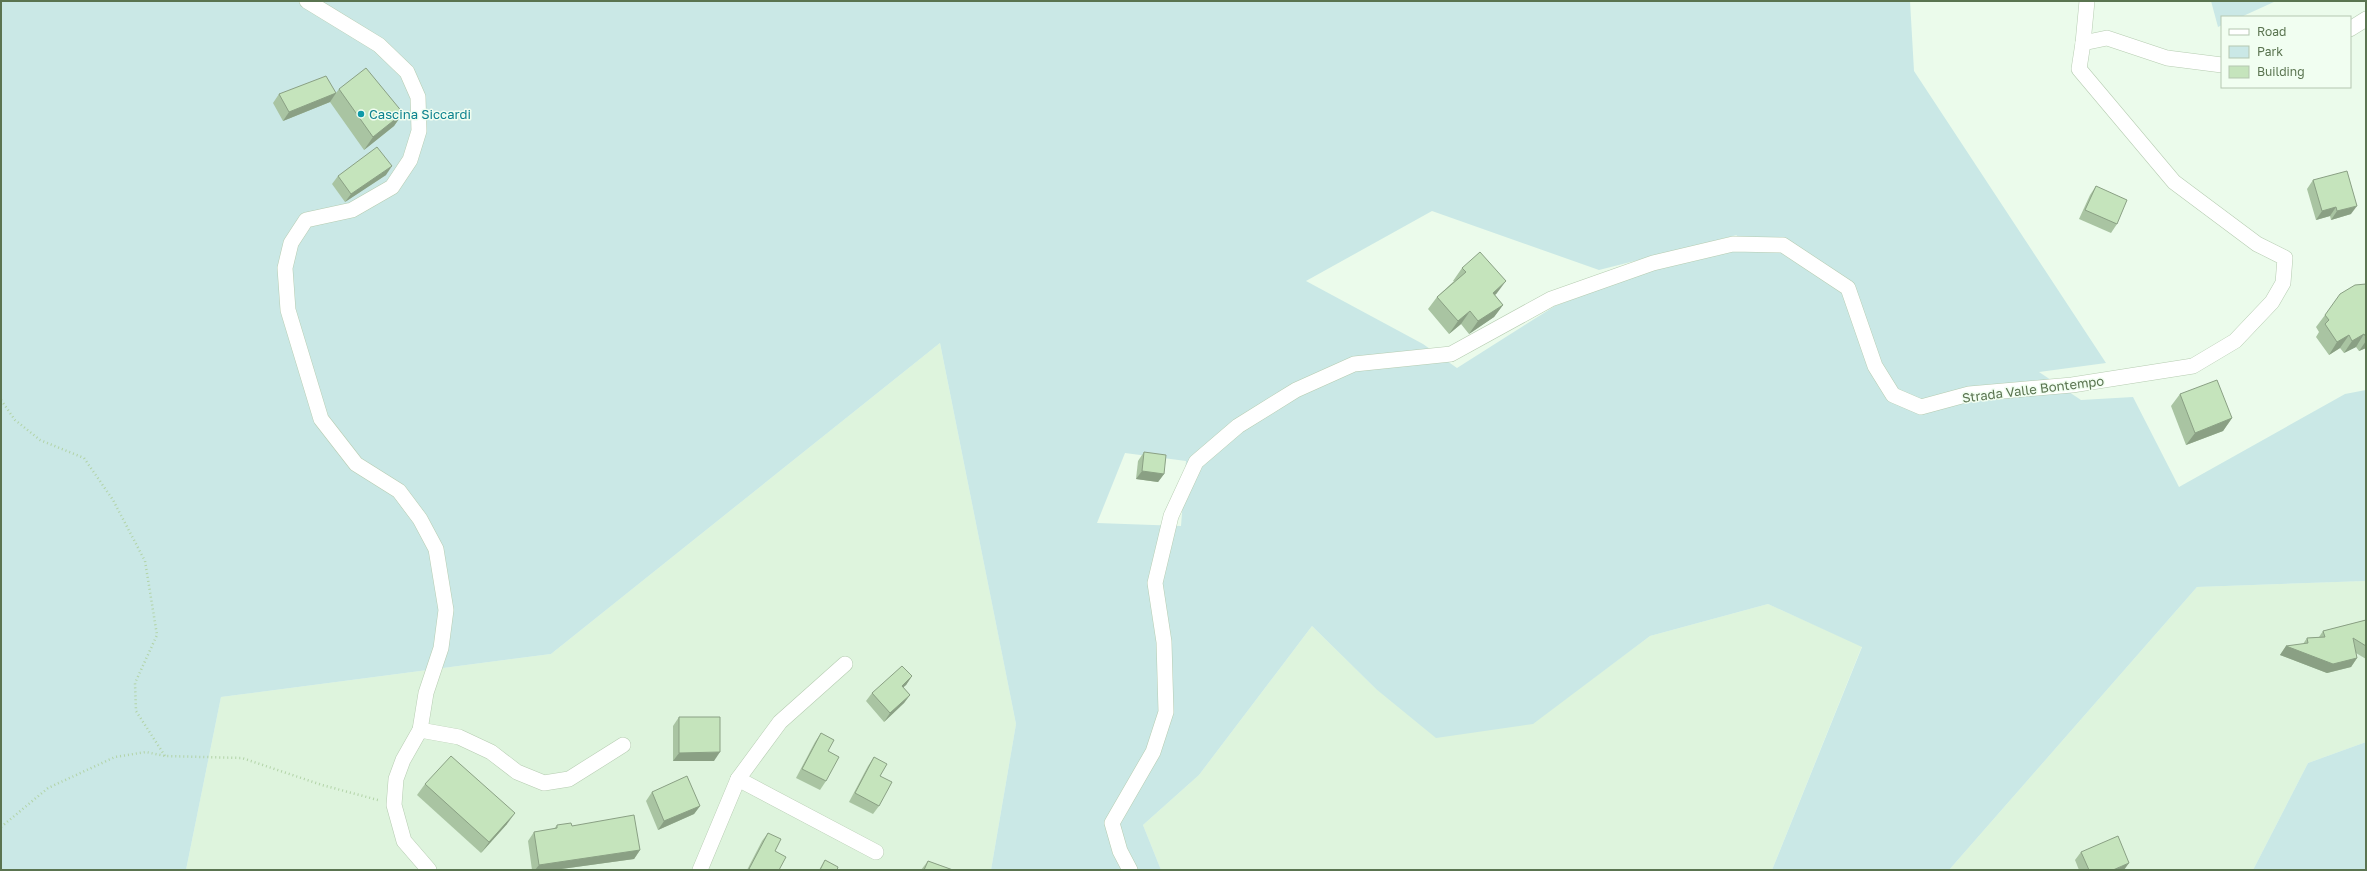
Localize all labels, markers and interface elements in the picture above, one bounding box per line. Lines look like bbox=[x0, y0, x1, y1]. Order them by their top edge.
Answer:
legend bbox=[2221, 16, 2351, 88]
text: Road bbox=[2257, 24, 2286, 39]
text: Park bbox=[2257, 44, 2283, 59]
text: Building bbox=[2257, 64, 2305, 79]
place label: Cascina Siccardi bbox=[369, 106, 471, 122]
marker: Cascina Siccardi bbox=[356, 109, 366, 119]
street label: Strada Valle Bontempo bbox=[1961, 372, 2105, 406]

